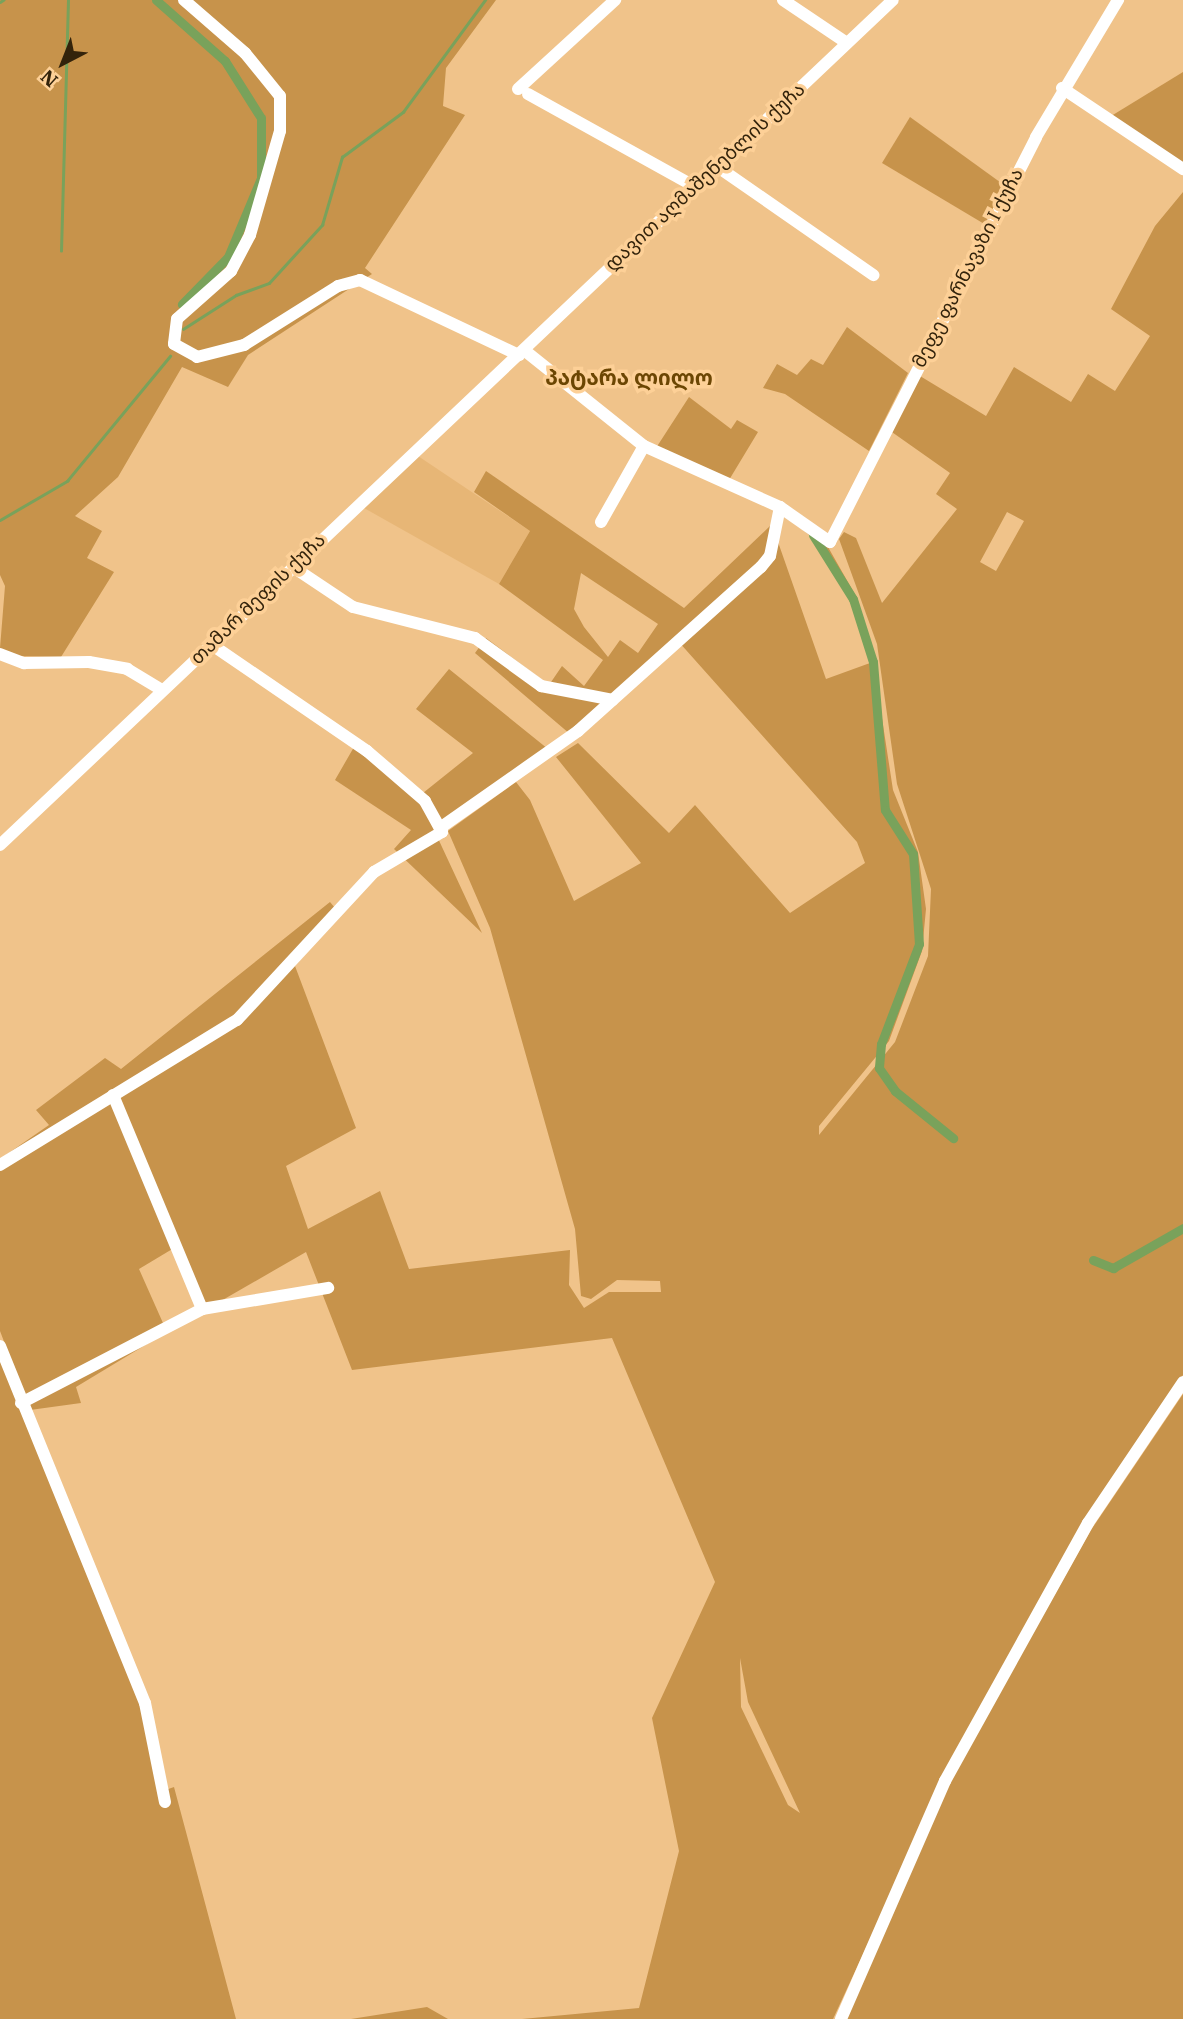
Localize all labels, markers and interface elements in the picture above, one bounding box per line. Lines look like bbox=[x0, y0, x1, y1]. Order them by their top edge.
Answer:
north arrow bbox=[28, 28, 98, 98]
text: N bbox=[35, 65, 63, 93]
street label: დავით აღმაშენებლის ქუჩა bbox=[600, 78, 810, 276]
street label: მეფე ფარნავაზი I ქუჩა bbox=[908, 165, 1028, 371]
district label: პატარა ლილო bbox=[545, 364, 713, 390]
street label: თამარ მეფის ქუჩა bbox=[186, 529, 330, 669]

